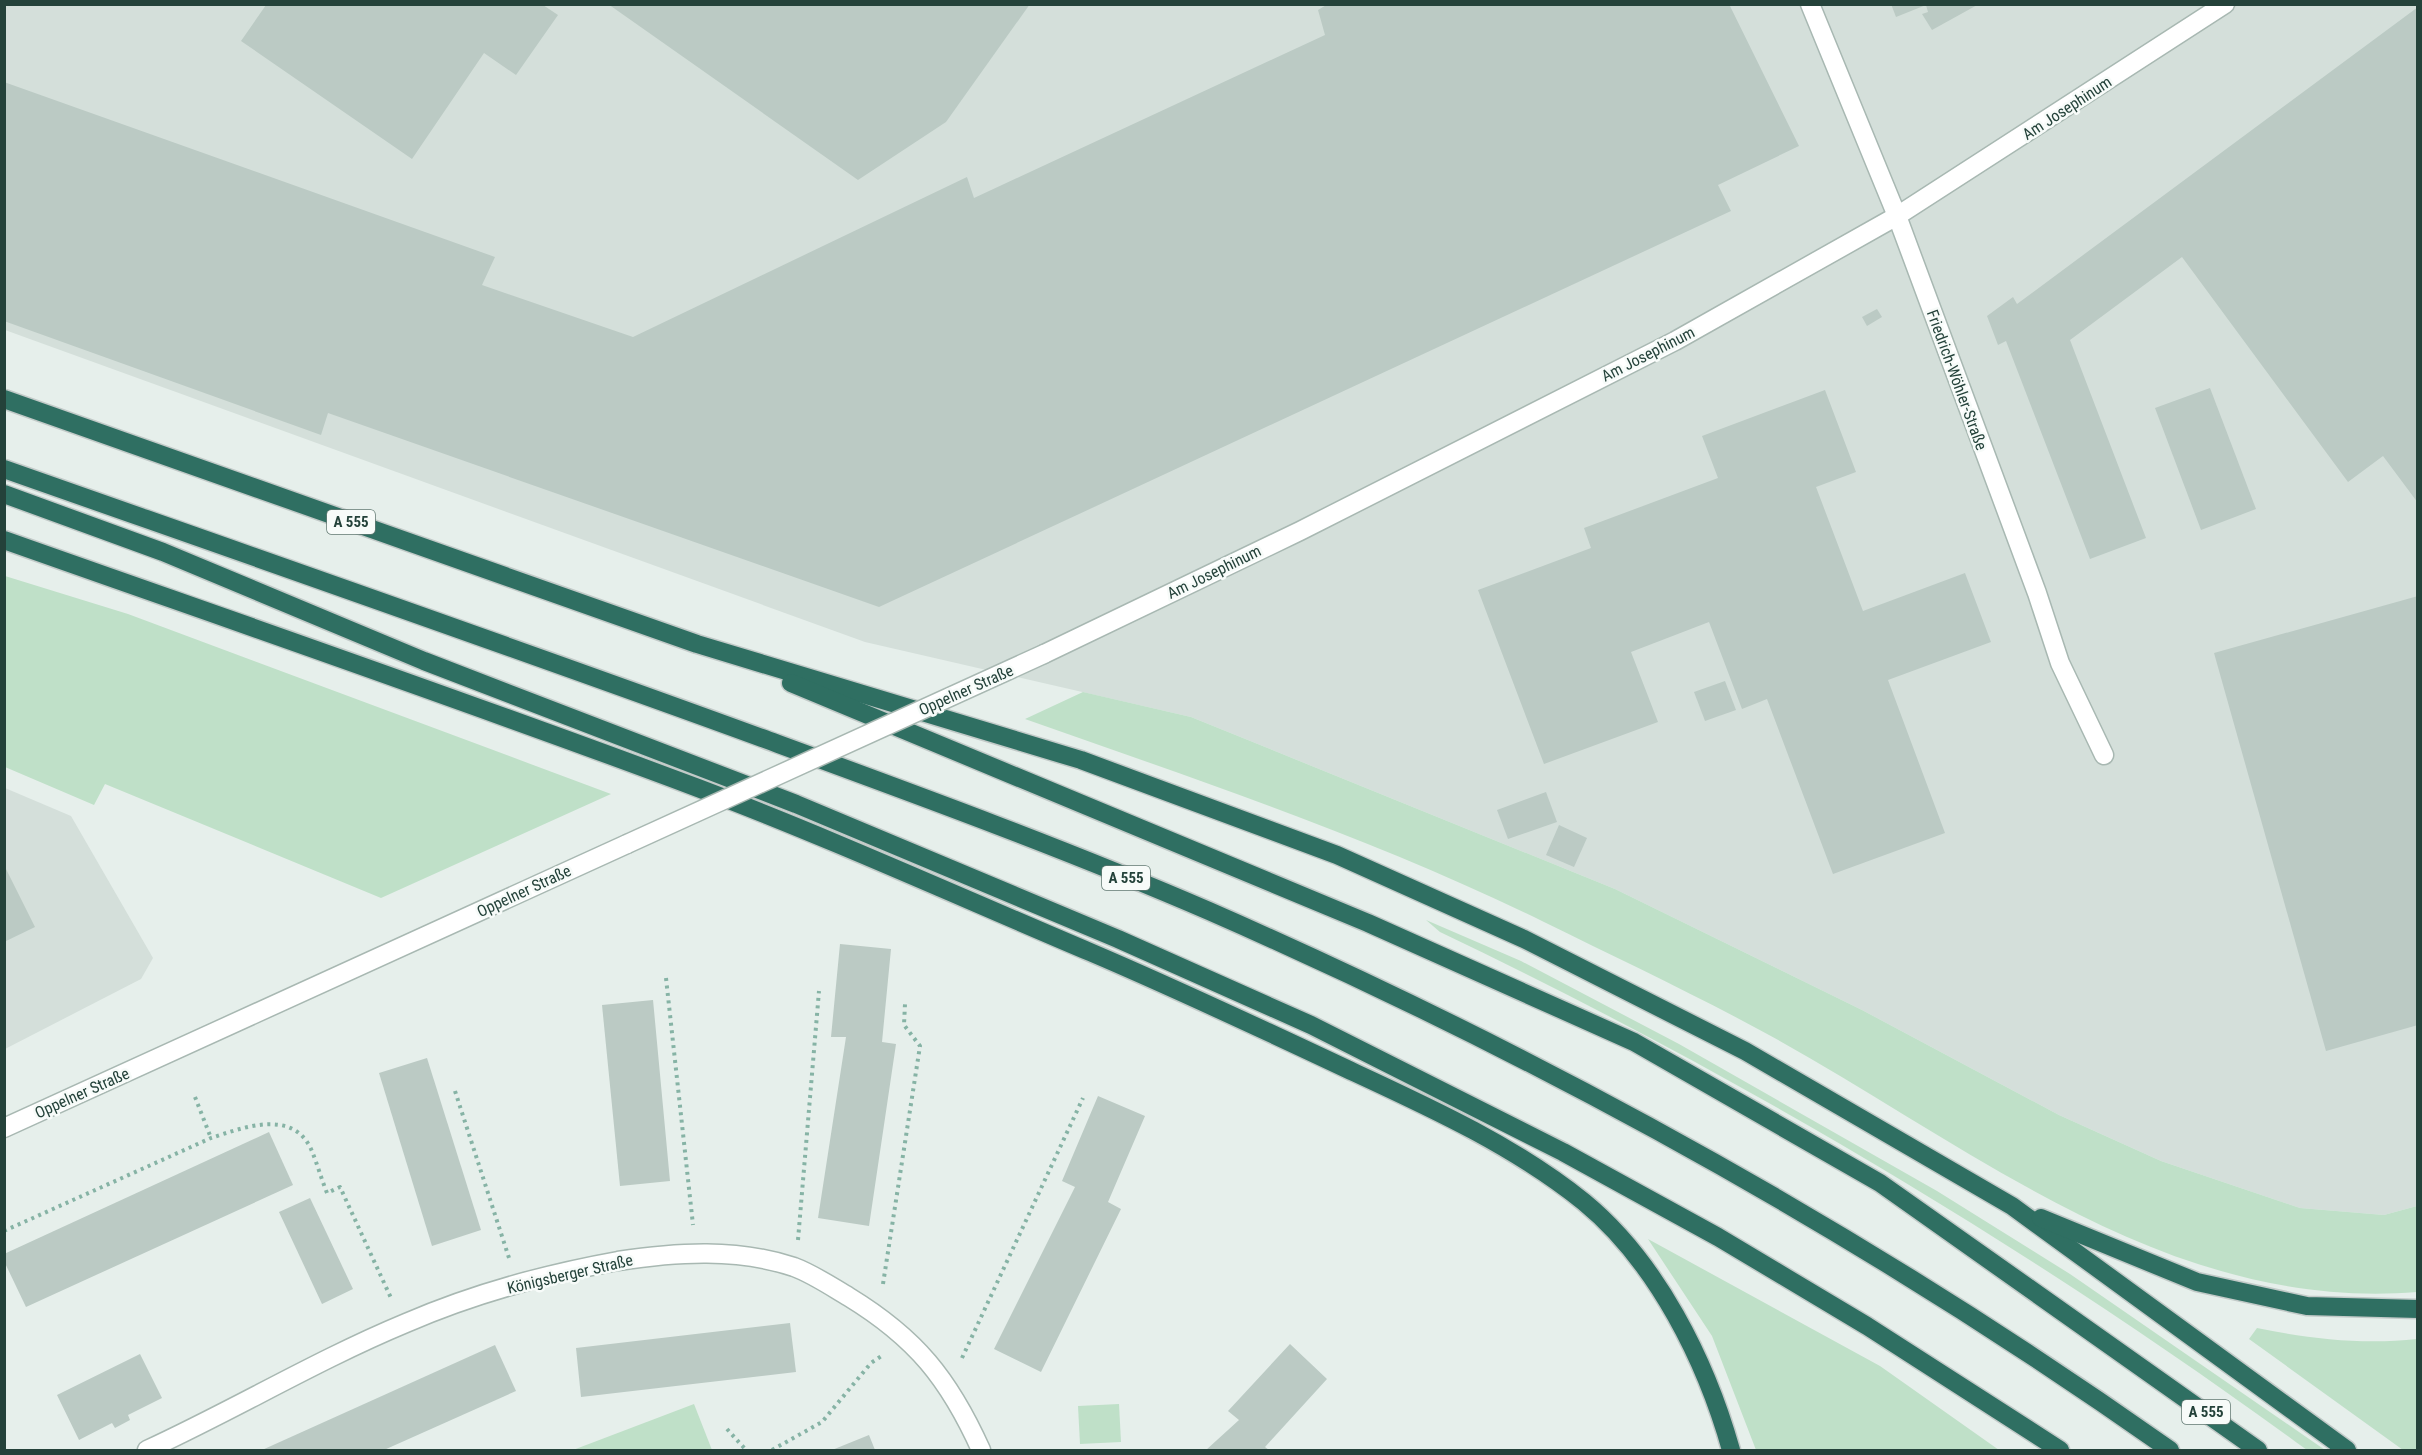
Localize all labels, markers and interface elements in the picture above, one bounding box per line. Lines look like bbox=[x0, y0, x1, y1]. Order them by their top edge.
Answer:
street label: Am Josephinum bbox=[2019, 72, 2115, 144]
street label: Friedrich-Wöhler-Straße bbox=[1923, 307, 1991, 453]
street label: Am Josephinum bbox=[1598, 322, 1698, 386]
road number: A 555 bbox=[327, 510, 375, 534]
street label: Am Josephinum bbox=[1164, 541, 1264, 603]
street label: Oppelner Straße bbox=[916, 661, 1016, 719]
street label: Oppelner Straße bbox=[474, 861, 574, 921]
road number: A 555 bbox=[1102, 866, 1150, 890]
street label: Oppelner Straße bbox=[32, 1064, 132, 1122]
street label: Königsberger Straße bbox=[505, 1250, 635, 1298]
road number: A 555 bbox=[2182, 1400, 2230, 1424]

